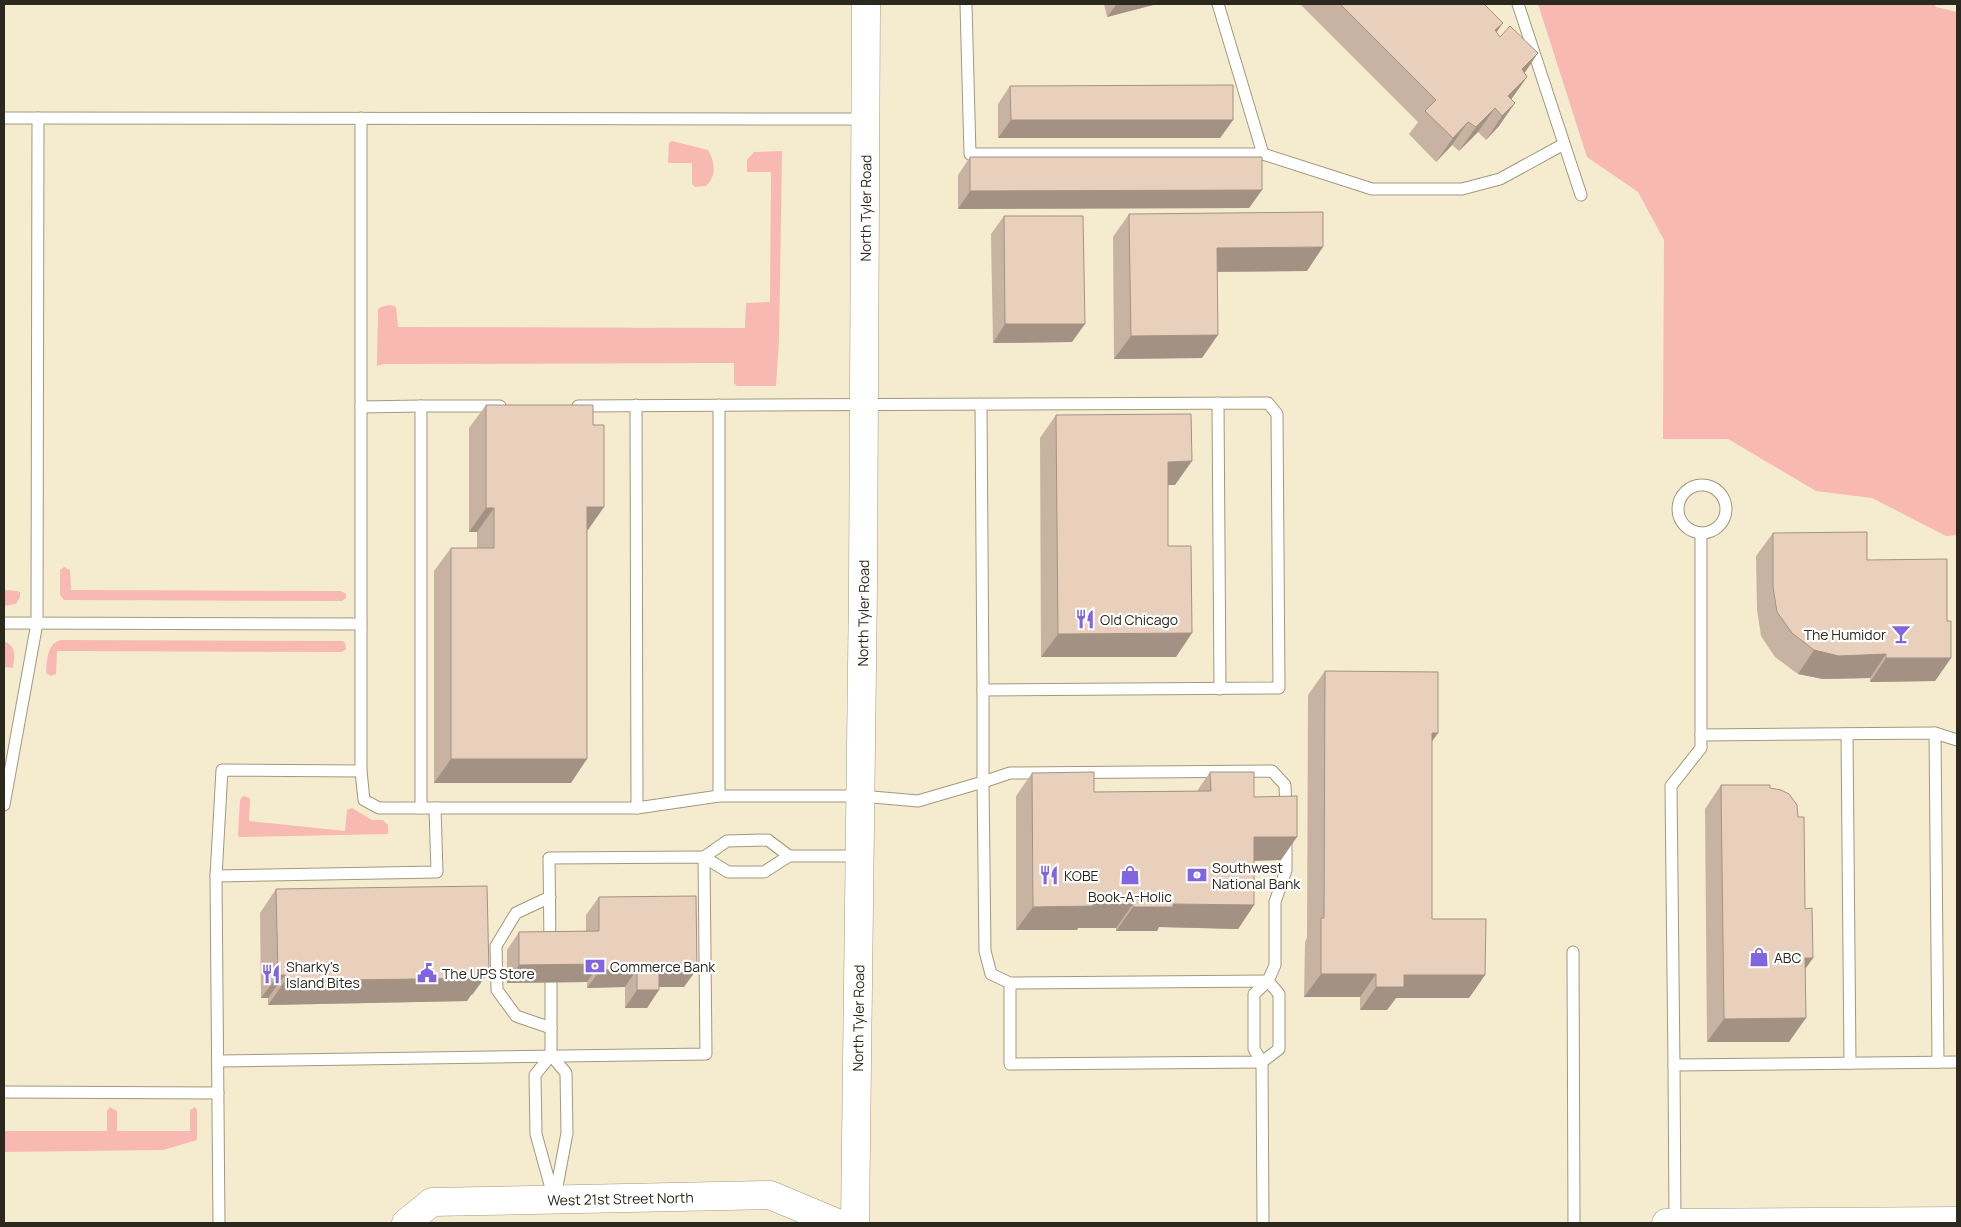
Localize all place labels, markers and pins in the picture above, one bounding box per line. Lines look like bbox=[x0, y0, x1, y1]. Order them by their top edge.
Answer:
restaurant icon: Old Chicago bbox=[1074, 608, 1096, 630]
place label: Old Chicago bbox=[1100, 610, 1178, 629]
bar icon: The Humidor bbox=[1890, 623, 1912, 645]
place label: The Humidor bbox=[1804, 625, 1886, 644]
place label: Southwest National Bank bbox=[1212, 858, 1301, 893]
restaurant icon: KOBE bbox=[1038, 864, 1060, 886]
shop icon: Book-A-Holic bbox=[1119, 864, 1141, 886]
bank icon: Southwest National Bank bbox=[1186, 864, 1208, 886]
place label: KOBE bbox=[1064, 866, 1099, 885]
place label: Book-A-Holic bbox=[1088, 887, 1172, 906]
shop icon: ABC bbox=[1748, 946, 1770, 968]
place label: ABC bbox=[1774, 948, 1801, 967]
bank icon: Commerce Bank bbox=[584, 955, 606, 977]
place label: Sharky's Island Bites bbox=[286, 957, 360, 992]
place label: Commerce Bank bbox=[610, 957, 716, 976]
public building icon: The UPS Store bbox=[416, 962, 438, 984]
restaurant icon: Sharky's Island Bites bbox=[260, 963, 282, 985]
place label: The UPS Store bbox=[442, 964, 535, 983]

